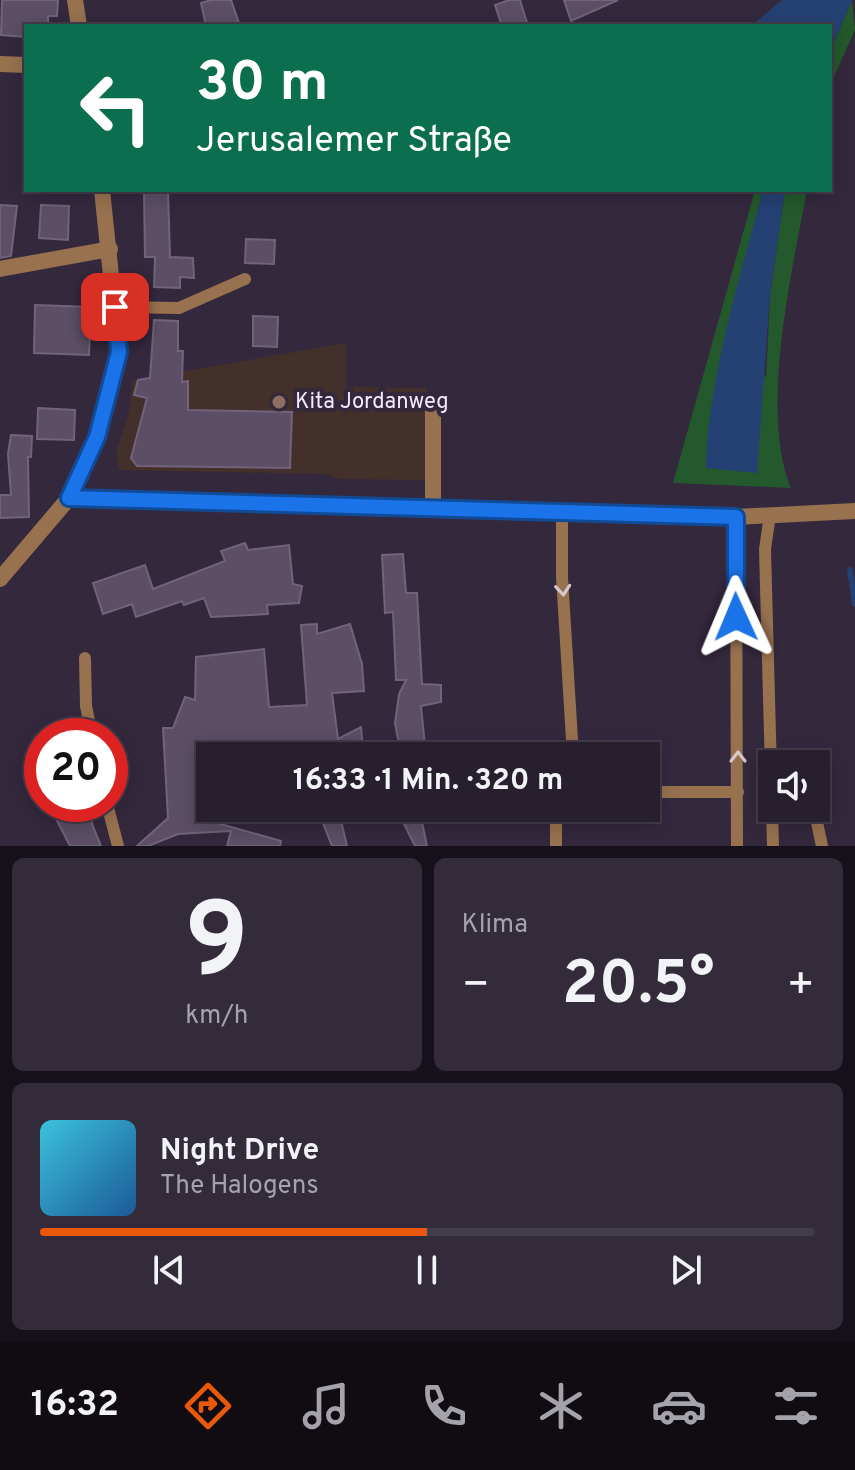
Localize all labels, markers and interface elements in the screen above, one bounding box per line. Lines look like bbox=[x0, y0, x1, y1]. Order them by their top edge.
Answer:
text: 30 m bbox=[196, 50, 329, 120]
icon: left bbox=[64, 56, 168, 160]
text: Jerusalemer Straße bbox=[196, 119, 512, 165]
pin bbox=[81, 273, 149, 341]
icon: arrive bbox=[93, 285, 137, 329]
place label: Kita Jordanweg bbox=[295, 389, 449, 416]
marker: Kita Jordanweg bbox=[270, 393, 288, 411]
position arrow bbox=[694, 575, 778, 659]
one-way arrow bbox=[554, 584, 571, 597]
speed limit sign: 20 bbox=[24, 718, 128, 822]
one-way arrow bbox=[729, 750, 747, 763]
map controls bbox=[758, 750, 830, 822]
button: sound bbox=[758, 750, 830, 822]
text: 16:33 · 1 Min. · 320 m bbox=[293, 763, 563, 800]
text: 9 bbox=[185, 882, 249, 1014]
text: Klima bbox=[462, 909, 528, 942]
text: 20.5° bbox=[562, 949, 714, 1025]
text: − bbox=[462, 959, 490, 1015]
text: + bbox=[787, 959, 815, 1015]
text: km/h bbox=[185, 1000, 248, 1033]
text: Night Drive bbox=[160, 1133, 319, 1170]
text: The Halogens bbox=[160, 1170, 319, 1203]
icon: previous bbox=[147, 1248, 191, 1292]
icon: pause bbox=[405, 1248, 449, 1292]
icon: next bbox=[664, 1248, 708, 1292]
icon: directions bbox=[180, 1378, 236, 1434]
icon: music bbox=[298, 1378, 354, 1434]
icon: phone bbox=[416, 1378, 472, 1434]
icon: climate bbox=[533, 1378, 589, 1434]
icon: car bbox=[651, 1378, 707, 1434]
icon: filters bbox=[768, 1378, 824, 1434]
text: 16:32 bbox=[31, 1383, 119, 1429]

